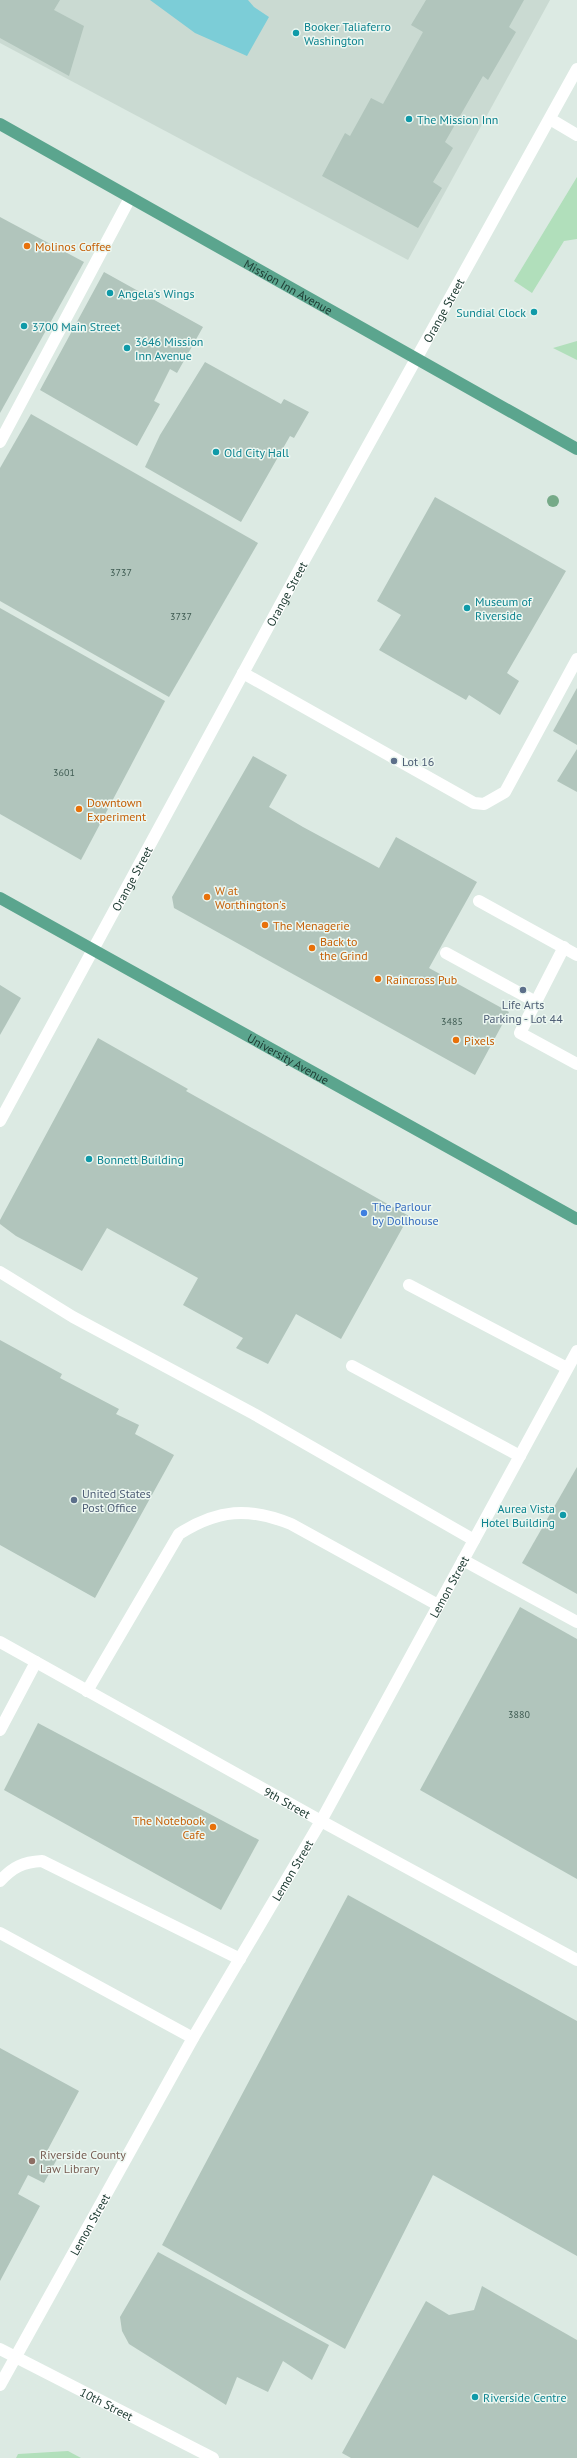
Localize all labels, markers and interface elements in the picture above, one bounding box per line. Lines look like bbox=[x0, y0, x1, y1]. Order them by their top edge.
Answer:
place label: Booker Taliaferro Washington bbox=[304, 19, 391, 48]
marker: Booker Taliaferro Washington bbox=[291, 28, 301, 38]
place label: The Mission Inn bbox=[417, 112, 498, 127]
marker: The Mission Inn bbox=[404, 114, 414, 124]
place label: Molinos Coffee bbox=[35, 239, 111, 254]
marker: Molinos Coffee bbox=[22, 241, 32, 251]
street label: Mission Inn Avenue bbox=[241, 256, 335, 317]
street label: Orange Street bbox=[419, 275, 467, 345]
place label: Angela's Wings bbox=[118, 286, 195, 301]
marker: Angela's Wings bbox=[105, 288, 115, 298]
place label: Sundial Clock bbox=[456, 305, 526, 320]
marker: Sundial Clock bbox=[529, 307, 539, 317]
place label: 3700 Main Street bbox=[32, 319, 120, 334]
marker: 3700 Main Street bbox=[19, 321, 29, 331]
place label: 3646 Mission Inn Avenue bbox=[135, 334, 203, 363]
marker: 3646 Mission Inn Avenue bbox=[122, 343, 132, 353]
place label: Old City Hall bbox=[224, 445, 289, 460]
marker: Old City Hall bbox=[211, 447, 221, 457]
street label: Orange Street bbox=[263, 559, 310, 629]
house number: 3737 bbox=[110, 566, 132, 579]
place label: Museum of Riverside bbox=[475, 594, 533, 623]
marker: Museum of Riverside bbox=[462, 603, 472, 613]
house number: 3737 bbox=[170, 610, 192, 623]
place label: Lot 16 bbox=[402, 754, 434, 769]
marker: Lot 16 bbox=[389, 756, 399, 766]
house number: 3601 bbox=[53, 766, 75, 779]
place label: Downtown Experiment bbox=[87, 795, 146, 824]
marker: Downtown Experiment bbox=[74, 804, 84, 814]
street label: Orange Street bbox=[108, 843, 155, 913]
place label: W at Worthington's bbox=[215, 883, 286, 912]
marker: W at Worthington's bbox=[202, 892, 212, 902]
place label: The Menagerie bbox=[273, 918, 350, 933]
marker: The Menagerie bbox=[260, 920, 270, 930]
place label: Back to the Grind bbox=[320, 934, 368, 963]
marker: Back to the Grind bbox=[307, 943, 317, 953]
place label: Raincross Pub bbox=[386, 972, 457, 987]
marker: Raincross Pub bbox=[373, 974, 383, 984]
marker: Life Arts Parking - Lot 44 bbox=[518, 985, 528, 995]
place label: Life Arts Parking - Lot 44 bbox=[483, 997, 563, 1026]
house number: 3485 bbox=[441, 1015, 463, 1028]
street label: University Avenue bbox=[245, 1030, 332, 1087]
place label: Pixels bbox=[464, 1033, 494, 1048]
marker: Pixels bbox=[451, 1035, 461, 1045]
place label: Bonnett Building bbox=[97, 1152, 184, 1167]
marker: Bonnett Building bbox=[84, 1154, 94, 1164]
place label: The Parlour by Dollhouse bbox=[372, 1199, 439, 1228]
marker: The Parlour by Dollhouse bbox=[359, 1208, 369, 1218]
place label: United States Post Office bbox=[82, 1486, 151, 1515]
marker: United States Post Office bbox=[69, 1495, 79, 1505]
place label: Aurea Vista Hotel Building bbox=[481, 1501, 555, 1530]
marker: Aurea Vista Hotel Building bbox=[558, 1510, 568, 1520]
street label: Lemon Street bbox=[426, 1553, 472, 1620]
house number: 3880 bbox=[508, 1708, 530, 1721]
street label: 9th Street bbox=[261, 1783, 313, 1821]
place label: The Notebook Cafe bbox=[133, 1813, 205, 1842]
marker: The Notebook Cafe bbox=[208, 1822, 218, 1832]
street label: Lemon Street bbox=[268, 1837, 316, 1903]
place label: Riverside County Law Library bbox=[40, 2147, 126, 2176]
marker: Riverside County Law Library bbox=[27, 2156, 37, 2166]
street label: Lemon Street bbox=[66, 2191, 113, 2258]
street label: 10th Street bbox=[78, 2384, 136, 2423]
place label: Riverside Centre bbox=[483, 2390, 567, 2405]
marker: Riverside Centre bbox=[470, 2392, 480, 2402]

